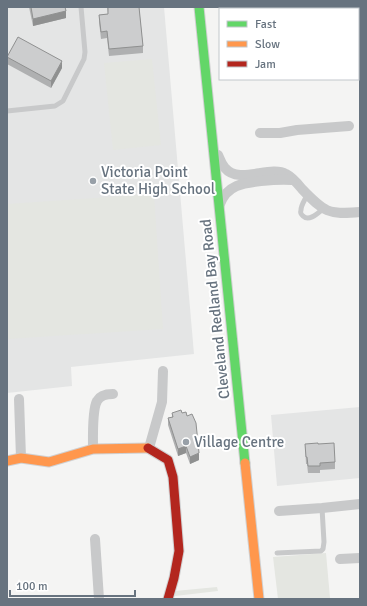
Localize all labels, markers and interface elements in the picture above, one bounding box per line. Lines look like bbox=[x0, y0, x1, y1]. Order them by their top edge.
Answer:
legend bbox=[219, 8, 359, 80]
text: Fast bbox=[255, 17, 276, 32]
text: Slow bbox=[255, 37, 280, 52]
text: Jam bbox=[255, 57, 276, 72]
place label: Victoria Point State High School bbox=[101, 163, 215, 198]
marker: Victoria Point State High School bbox=[88, 176, 98, 186]
street label: Cleveland Redland Bay Road bbox=[197, 218, 233, 400]
place label: Village Centre bbox=[194, 433, 284, 451]
marker: Village Centre bbox=[181, 437, 191, 447]
scale bar bbox=[10, 572, 135, 598]
text: 100 m bbox=[16, 579, 48, 594]

